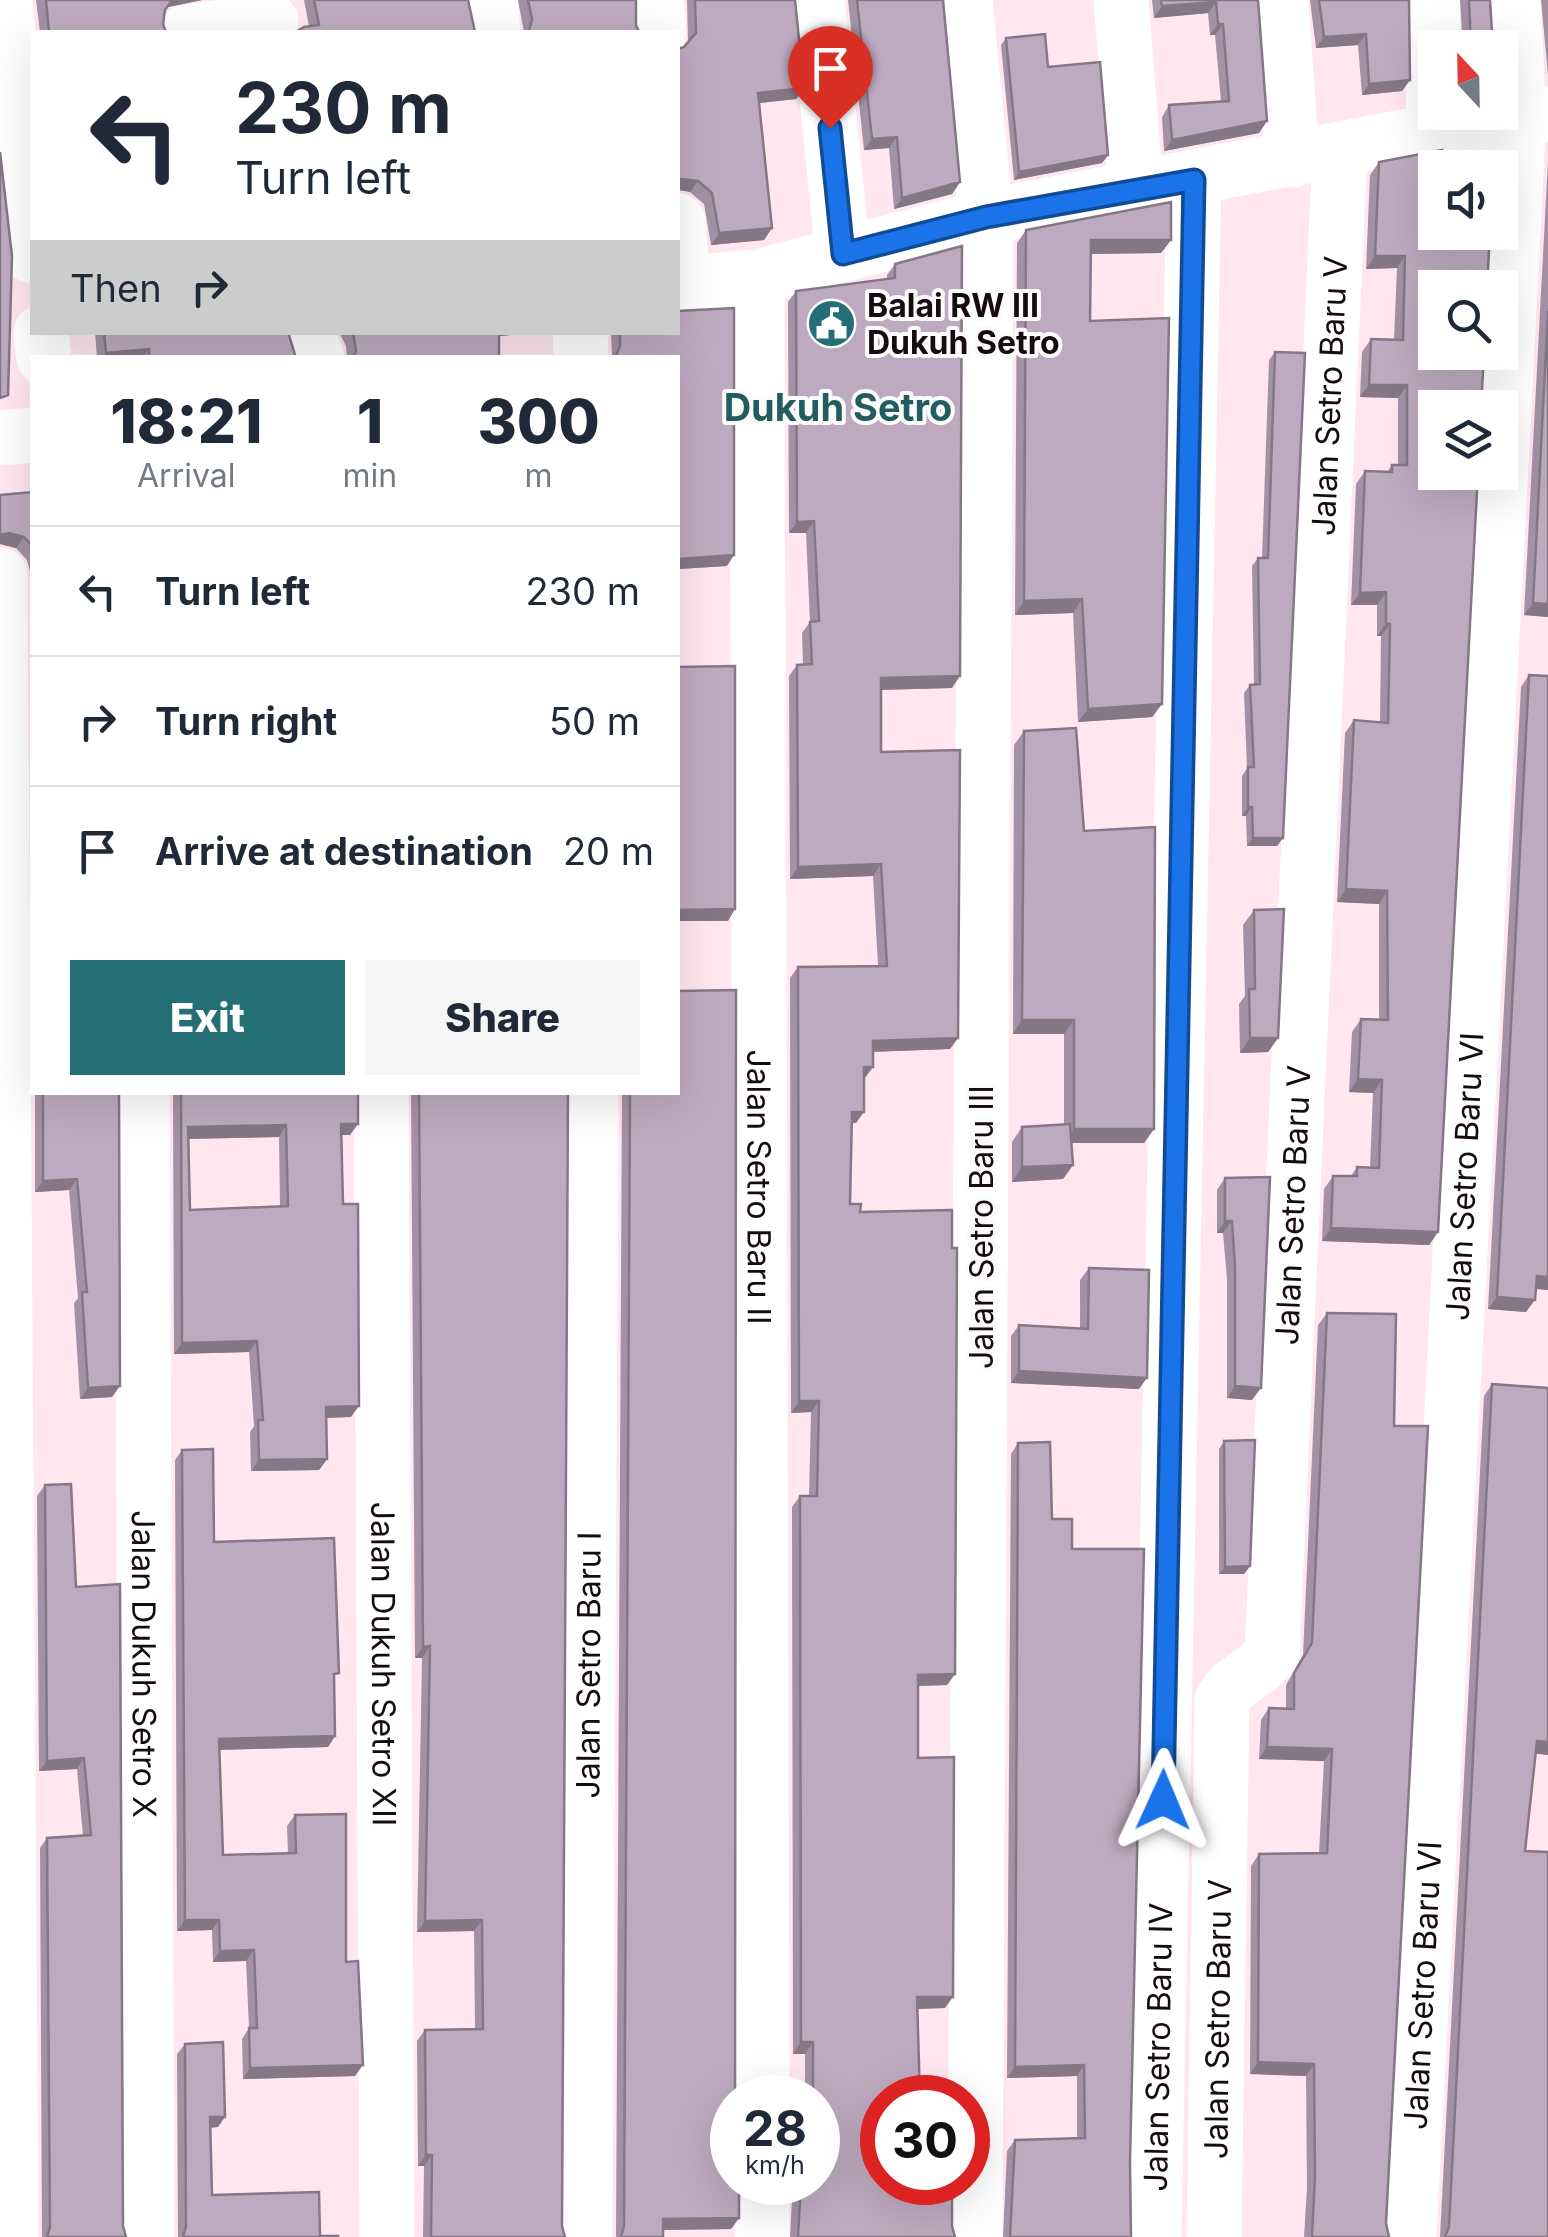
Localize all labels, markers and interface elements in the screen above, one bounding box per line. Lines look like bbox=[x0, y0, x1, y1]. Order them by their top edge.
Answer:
pin bbox=[788, 26, 873, 129]
north arrow bbox=[1418, 30, 1518, 130]
map controls bbox=[1418, 30, 1518, 490]
icon: arrive bbox=[803, 41, 858, 96]
text: 230 m bbox=[235, 65, 452, 150]
icon: left bbox=[70, 70, 200, 200]
text: Turn left bbox=[235, 150, 411, 205]
button: sound bbox=[1418, 150, 1518, 250]
street label: Jalan Setro Baru V bbox=[1303, 255, 1355, 537]
icon: right bbox=[182, 260, 237, 315]
text: Then bbox=[70, 265, 162, 311]
button: search bbox=[1418, 270, 1518, 370]
place label: Balai RW III Dukuh Setro bbox=[867, 286, 1060, 362]
public building icon: Balai RW III Dukuh Setro bbox=[806, 297, 858, 349]
district label: Dukuh Setro bbox=[724, 384, 952, 430]
text: 18:21 bbox=[110, 385, 262, 457]
text: 1 bbox=[357, 385, 383, 457]
text: 300 bbox=[477, 385, 600, 457]
button: layers bbox=[1418, 390, 1518, 490]
text: Arrival bbox=[137, 456, 236, 495]
text: min bbox=[343, 456, 397, 495]
text: m bbox=[525, 456, 553, 495]
icon: left bbox=[70, 564, 125, 619]
text: Turn left bbox=[155, 568, 310, 614]
text: 230 m bbox=[525, 568, 640, 614]
icon: right bbox=[70, 694, 125, 749]
text: Turn right bbox=[155, 698, 337, 744]
text: 50 m bbox=[549, 698, 640, 744]
icon: arrive bbox=[70, 824, 125, 879]
text: Arrive at destination bbox=[155, 828, 533, 874]
text: 20 m bbox=[563, 828, 654, 874]
button: Exit bbox=[70, 960, 345, 1075]
button: Share bbox=[365, 960, 640, 1075]
street label: Jalan Setro Baru VI bbox=[1437, 1031, 1491, 1322]
street label: Jalan Setro Baru II bbox=[740, 1049, 779, 1325]
street label: Jalan Setro Baru V bbox=[1266, 1064, 1318, 1346]
street label: Jalan Setro Baru III bbox=[962, 1085, 1001, 1369]
street label: Jalan Dukuh Setro XII bbox=[364, 1502, 404, 1826]
street label: Jalan Dukuh Setro X bbox=[124, 1510, 165, 1818]
street label: Jalan Setro Baru I bbox=[568, 1532, 608, 1798]
position arrow bbox=[1111, 1748, 1215, 1852]
street label: Jalan Setro Baru VI bbox=[1395, 1840, 1449, 2131]
street label: Jalan Setro Baru V bbox=[1196, 1879, 1239, 2159]
street label: Jalan Setro Baru IV bbox=[1135, 1902, 1180, 2192]
speed limit sign: 30 bbox=[860, 2075, 990, 2205]
text: 28 bbox=[743, 2098, 807, 2158]
text: km/h bbox=[745, 2150, 805, 2180]

